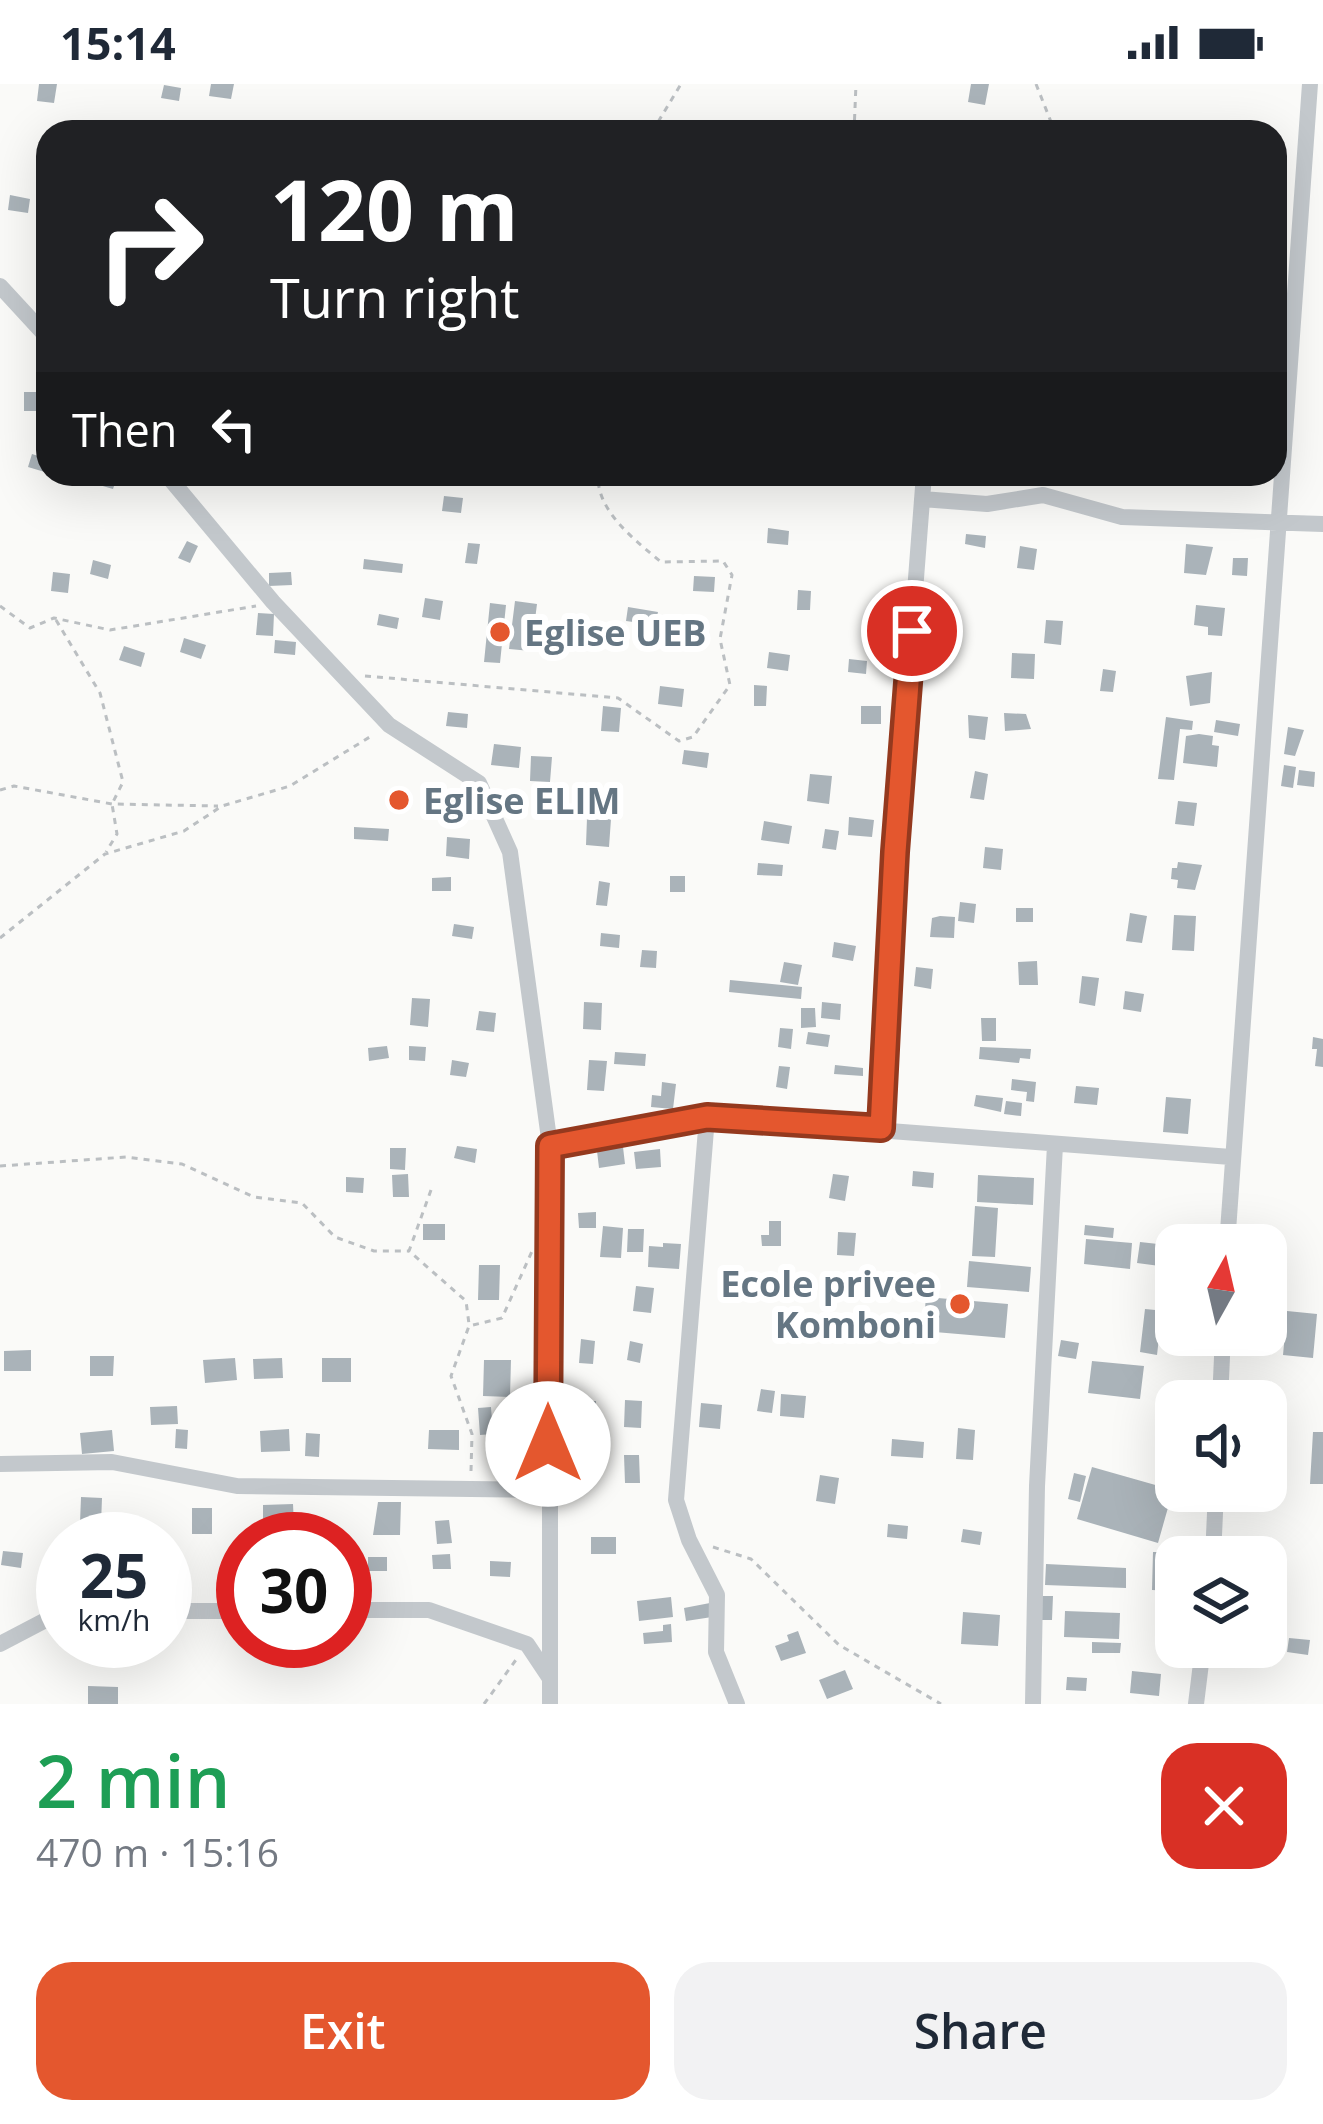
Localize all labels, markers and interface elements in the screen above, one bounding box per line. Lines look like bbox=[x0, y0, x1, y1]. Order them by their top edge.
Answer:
text: 15:14 bbox=[60, 12, 176, 73]
text: 120 m bbox=[270, 151, 518, 266]
icon: right bbox=[72, 168, 228, 324]
text: Turn right bbox=[270, 260, 519, 334]
icon: left bbox=[201, 396, 267, 462]
text: Then bbox=[72, 399, 177, 460]
pin bbox=[861, 580, 963, 682]
icon: arrive bbox=[879, 598, 945, 664]
place label: Eglise UEB bbox=[524, 608, 707, 657]
marker: Eglise UEB bbox=[487, 619, 513, 645]
place label: Eglise ELIM bbox=[423, 776, 620, 825]
marker: Eglise ELIM bbox=[386, 787, 412, 813]
north arrow bbox=[1155, 1224, 1287, 1356]
map controls bbox=[1155, 1224, 1287, 1668]
place label: Ecole privee Komboni bbox=[720, 1259, 936, 1349]
marker: Ecole privee Komboni bbox=[947, 1291, 973, 1317]
button: sound bbox=[1155, 1380, 1287, 1512]
position arrow bbox=[485, 1381, 611, 1507]
speed limit sign: 30 bbox=[216, 1512, 372, 1668]
text: 25 bbox=[80, 1534, 148, 1616]
button: layers bbox=[1155, 1536, 1287, 1668]
text: km/h bbox=[78, 1599, 150, 1640]
text: 2 min bbox=[36, 1731, 230, 1829]
button: close bbox=[1161, 1743, 1287, 1869]
text: 470 m · 15:16 bbox=[36, 1825, 279, 1878]
button: Exit bbox=[36, 1962, 650, 2100]
button: Share bbox=[674, 1962, 1287, 2100]

